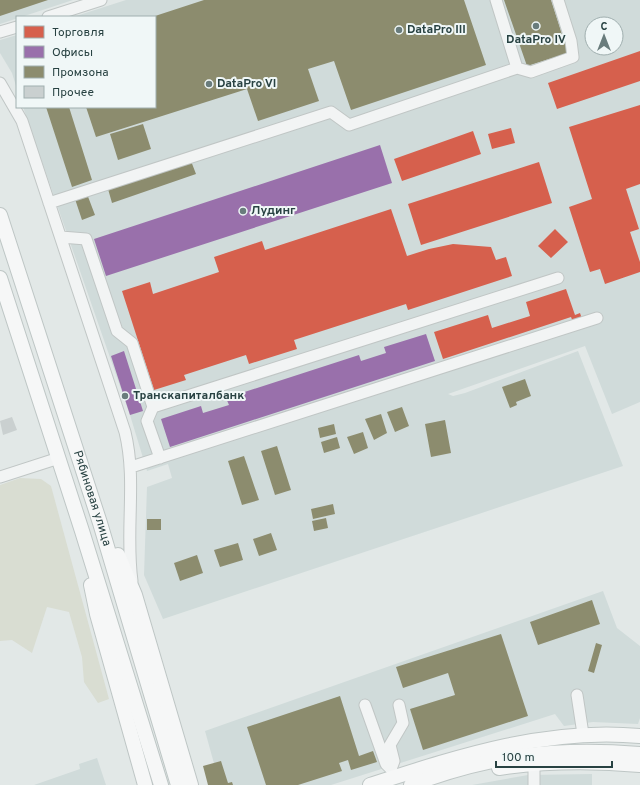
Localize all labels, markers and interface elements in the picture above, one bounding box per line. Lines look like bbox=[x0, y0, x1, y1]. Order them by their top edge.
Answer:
legend bbox=[16, 16, 156, 108]
north arrow bbox=[584, 16, 624, 56]
text: С bbox=[600, 20, 608, 34]
marker: DataPro IV bbox=[531, 21, 541, 31]
place label: DataPro III bbox=[407, 22, 466, 38]
text: Торговля bbox=[52, 25, 104, 41]
marker: DataPro III bbox=[394, 25, 404, 35]
place label: DataPro IV bbox=[506, 32, 566, 48]
text: Офисы bbox=[52, 45, 93, 61]
text: Промзона bbox=[52, 65, 109, 81]
place label: DataPro VI bbox=[217, 76, 276, 92]
marker: DataPro VI bbox=[204, 79, 214, 89]
text: Прочее bbox=[52, 85, 94, 101]
place label: Лудинг bbox=[251, 203, 296, 219]
marker: Лудинг bbox=[238, 206, 248, 216]
place label: Транскапиталбанк bbox=[133, 388, 244, 404]
marker: Транскапиталбанк bbox=[120, 391, 130, 401]
street label: Рябиновая улица bbox=[69, 449, 114, 548]
scale bar bbox=[496, 743, 612, 769]
text: 100 m bbox=[502, 750, 535, 766]

